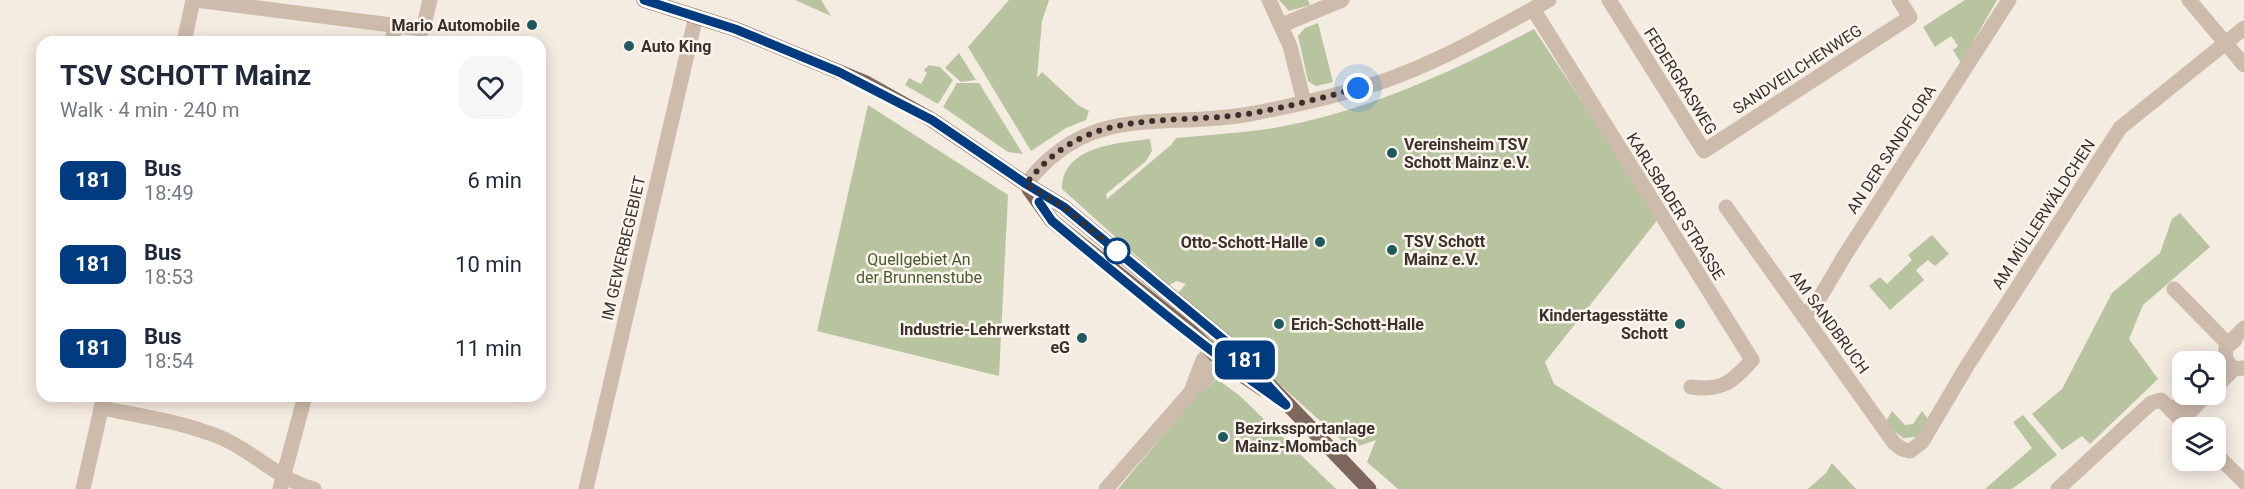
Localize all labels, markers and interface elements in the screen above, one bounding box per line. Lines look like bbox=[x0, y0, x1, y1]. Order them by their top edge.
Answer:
place label: Mario Automobile bbox=[391, 16, 520, 35]
marker: Mario Automobile bbox=[525, 18, 539, 32]
street label: SANDVEILCHENWEG bbox=[1729, 21, 1865, 118]
street label: FEDERGRASWEG bbox=[1640, 24, 1721, 138]
place label: Auto King bbox=[641, 37, 711, 56]
marker: Auto King bbox=[622, 39, 636, 53]
button: heart bbox=[459, 56, 522, 119]
text: TSV SCHOTT Mainz bbox=[60, 59, 311, 92]
your location bbox=[1343, 73, 1373, 103]
street label: AN DER SANDFLORA bbox=[1843, 81, 1940, 217]
text: Walk · 4 min · 240 m bbox=[60, 98, 239, 122]
street label: KARLSBADER STRASSE bbox=[1623, 129, 1729, 283]
place label: Vereinsheim TSV Schott Mainz e.V. bbox=[1404, 135, 1530, 172]
street label: AM MÜLLERWÄLDCHEN bbox=[1988, 136, 2099, 293]
marker: Vereinsheim TSV Schott Mainz e.V. bbox=[1385, 146, 1399, 160]
text: Bus bbox=[144, 156, 182, 181]
text: 181 bbox=[75, 168, 111, 192]
text: 6 min bbox=[467, 168, 522, 193]
street label: IM GEWERBEGEBIET bbox=[598, 174, 649, 322]
text: 18:49 bbox=[144, 181, 194, 205]
place label: TSV Schott Mainz e.V. bbox=[1404, 232, 1486, 269]
place label: Otto-Schott-Halle bbox=[1181, 233, 1308, 252]
marker: Otto-Schott-Halle bbox=[1313, 235, 1327, 249]
unlabelled marker bbox=[1104, 238, 1130, 264]
text: Bus bbox=[144, 240, 182, 265]
marker: TSV Schott Mainz e.V. bbox=[1385, 243, 1399, 257]
park label: Quellgebiet An der Brunnenstube bbox=[856, 250, 982, 287]
text: 181 bbox=[75, 252, 111, 276]
text: 10 min bbox=[455, 252, 522, 277]
text: 18:53 bbox=[144, 265, 194, 289]
street label: AM SANDBRUCH bbox=[1786, 267, 1873, 377]
place label: Kindertagesstätte Schott bbox=[1539, 306, 1669, 343]
place label: Erich-Schott-Halle bbox=[1291, 315, 1424, 334]
marker: Erich-Schott-Halle bbox=[1272, 317, 1286, 331]
marker: Kindertagesstätte Schott bbox=[1673, 317, 1687, 331]
place label: Industrie-Lehrwerkstatt eG bbox=[900, 320, 1071, 357]
text: Bus bbox=[144, 324, 182, 349]
marker: Industrie-Lehrwerkstatt eG bbox=[1075, 331, 1089, 345]
text: 181 bbox=[75, 336, 111, 360]
text: 11 min bbox=[455, 336, 522, 361]
line badge: 181 bbox=[1210, 340, 1280, 380]
text: 181 bbox=[1227, 348, 1263, 372]
text: 18:54 bbox=[144, 349, 194, 373]
map controls bbox=[2172, 351, 2226, 471]
button: locate bbox=[2172, 351, 2226, 405]
button: layers bbox=[2172, 417, 2226, 471]
place label: Bezirkssportanlage Mainz-Mombach bbox=[1235, 419, 1375, 456]
marker: Bezirkssportanlage Mainz-Mombach bbox=[1216, 430, 1230, 444]

